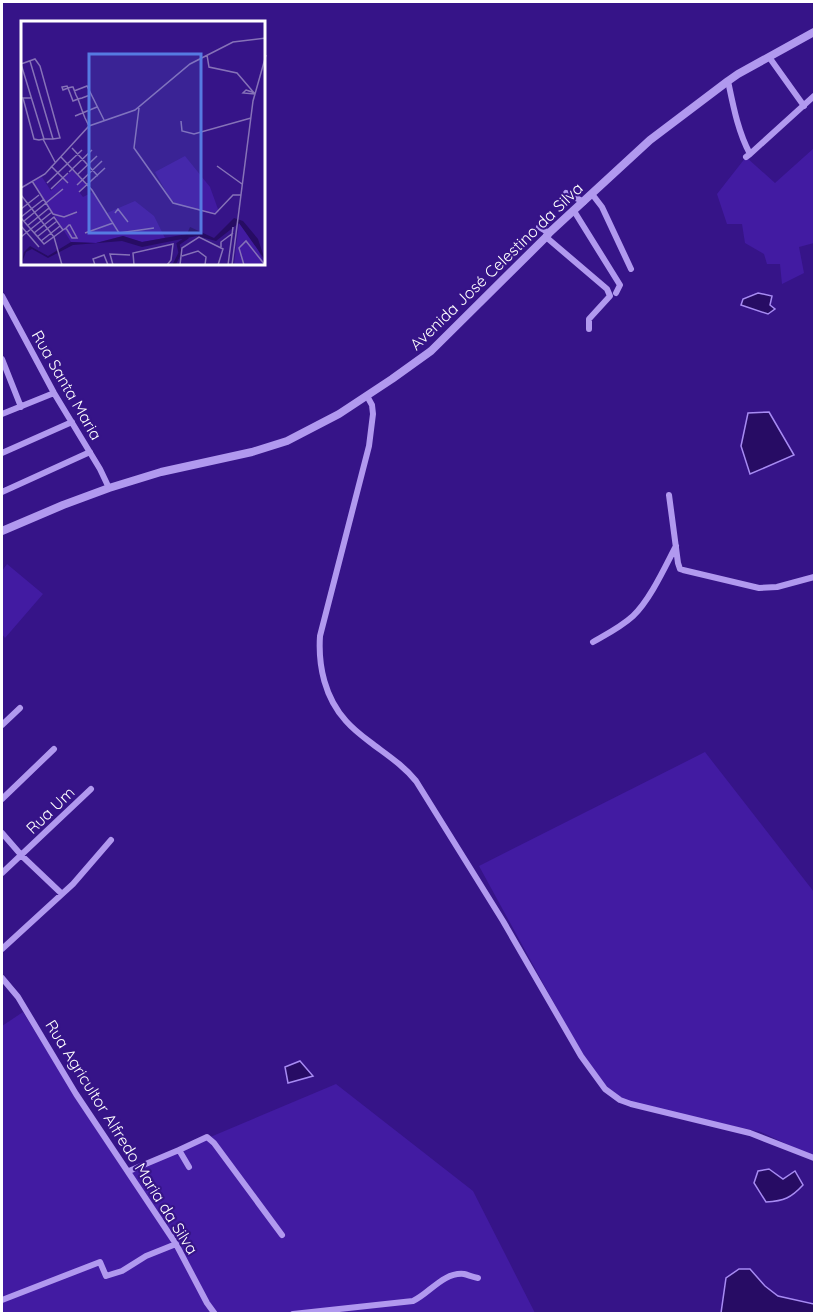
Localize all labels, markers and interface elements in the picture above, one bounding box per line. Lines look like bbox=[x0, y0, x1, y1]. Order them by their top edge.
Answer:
inset map bbox=[21, 21, 266, 266]
street label: Avenida José Celestino da Silva bbox=[405, 178, 587, 354]
street label: Rua Santa Maria bbox=[27, 327, 107, 443]
street label: Rua Um bbox=[22, 782, 78, 838]
street label: Rua Agricultor Alfredo Maria da Silva bbox=[41, 1016, 203, 1258]

